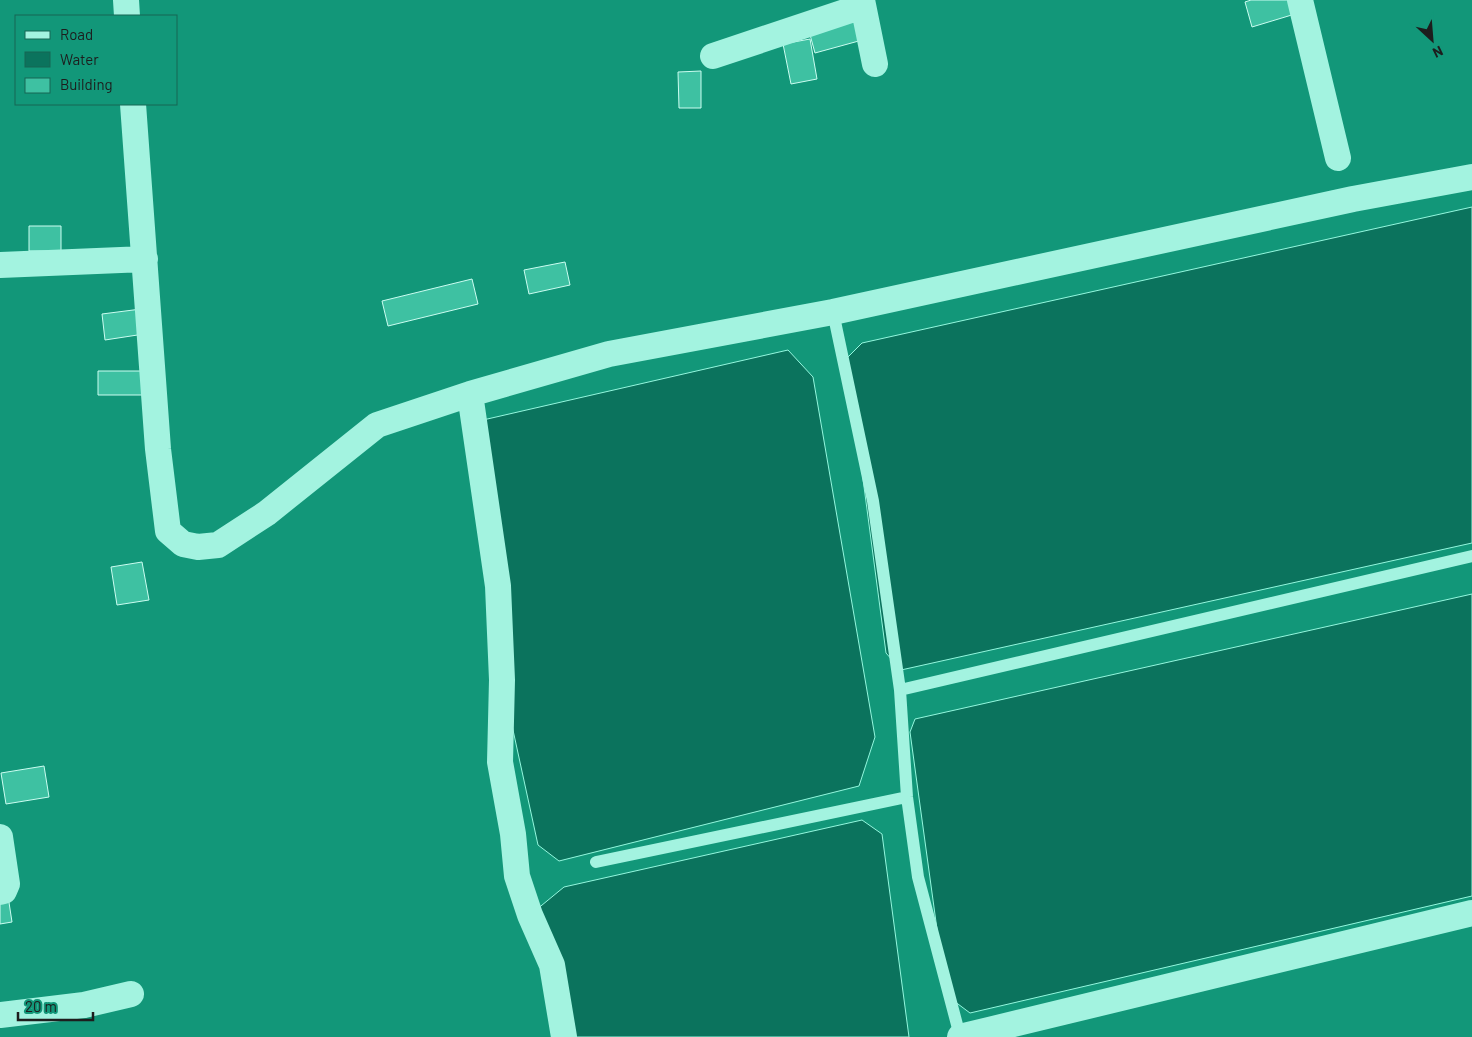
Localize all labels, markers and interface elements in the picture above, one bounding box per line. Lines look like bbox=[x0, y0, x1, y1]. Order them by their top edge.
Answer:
legend bbox=[15, 15, 178, 105]
north arrow bbox=[1407, 15, 1457, 65]
text: Road bbox=[60, 25, 93, 43]
text: N bbox=[1430, 42, 1446, 62]
text: Water bbox=[60, 50, 99, 68]
text: Building bbox=[60, 75, 113, 93]
scale bar bbox=[18, 990, 92, 1022]
text: 20 m bbox=[25, 997, 57, 1015]

